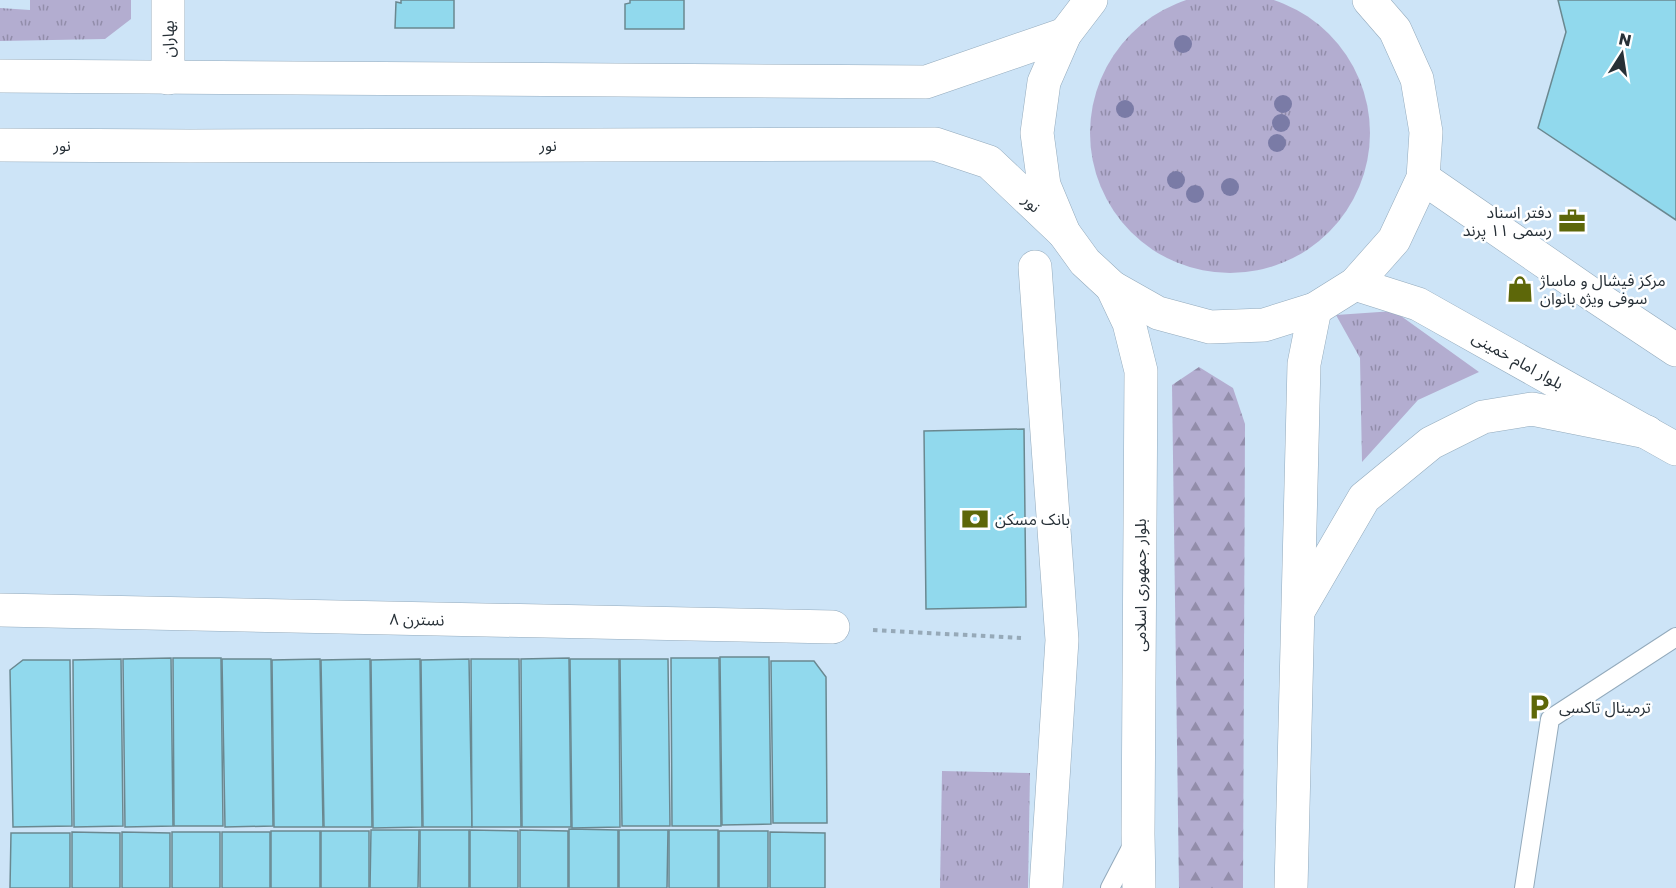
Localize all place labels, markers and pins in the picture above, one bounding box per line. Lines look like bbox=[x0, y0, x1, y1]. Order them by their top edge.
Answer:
place label: دفتر اسناد رسمی ۱۱ پرند bbox=[1463, 201, 1552, 242]
office icon: دفتر اسناد رسمی ۱۱ پرند bbox=[1557, 206, 1587, 236]
place label: مرکز فیشال و ماساژ سوفی ویژه بانوان bbox=[1539, 269, 1666, 310]
shop icon: مرکز فیشال و ماساژ سوفی ویژه بانوان bbox=[1505, 274, 1535, 304]
bank icon: بانک مسکن bbox=[960, 504, 990, 534]
place label: بانک مسکن bbox=[995, 508, 1070, 531]
parking icon: ترمینال تاکسی bbox=[1524, 692, 1554, 722]
place label: ترمینال تاکسی bbox=[1559, 696, 1651, 719]

